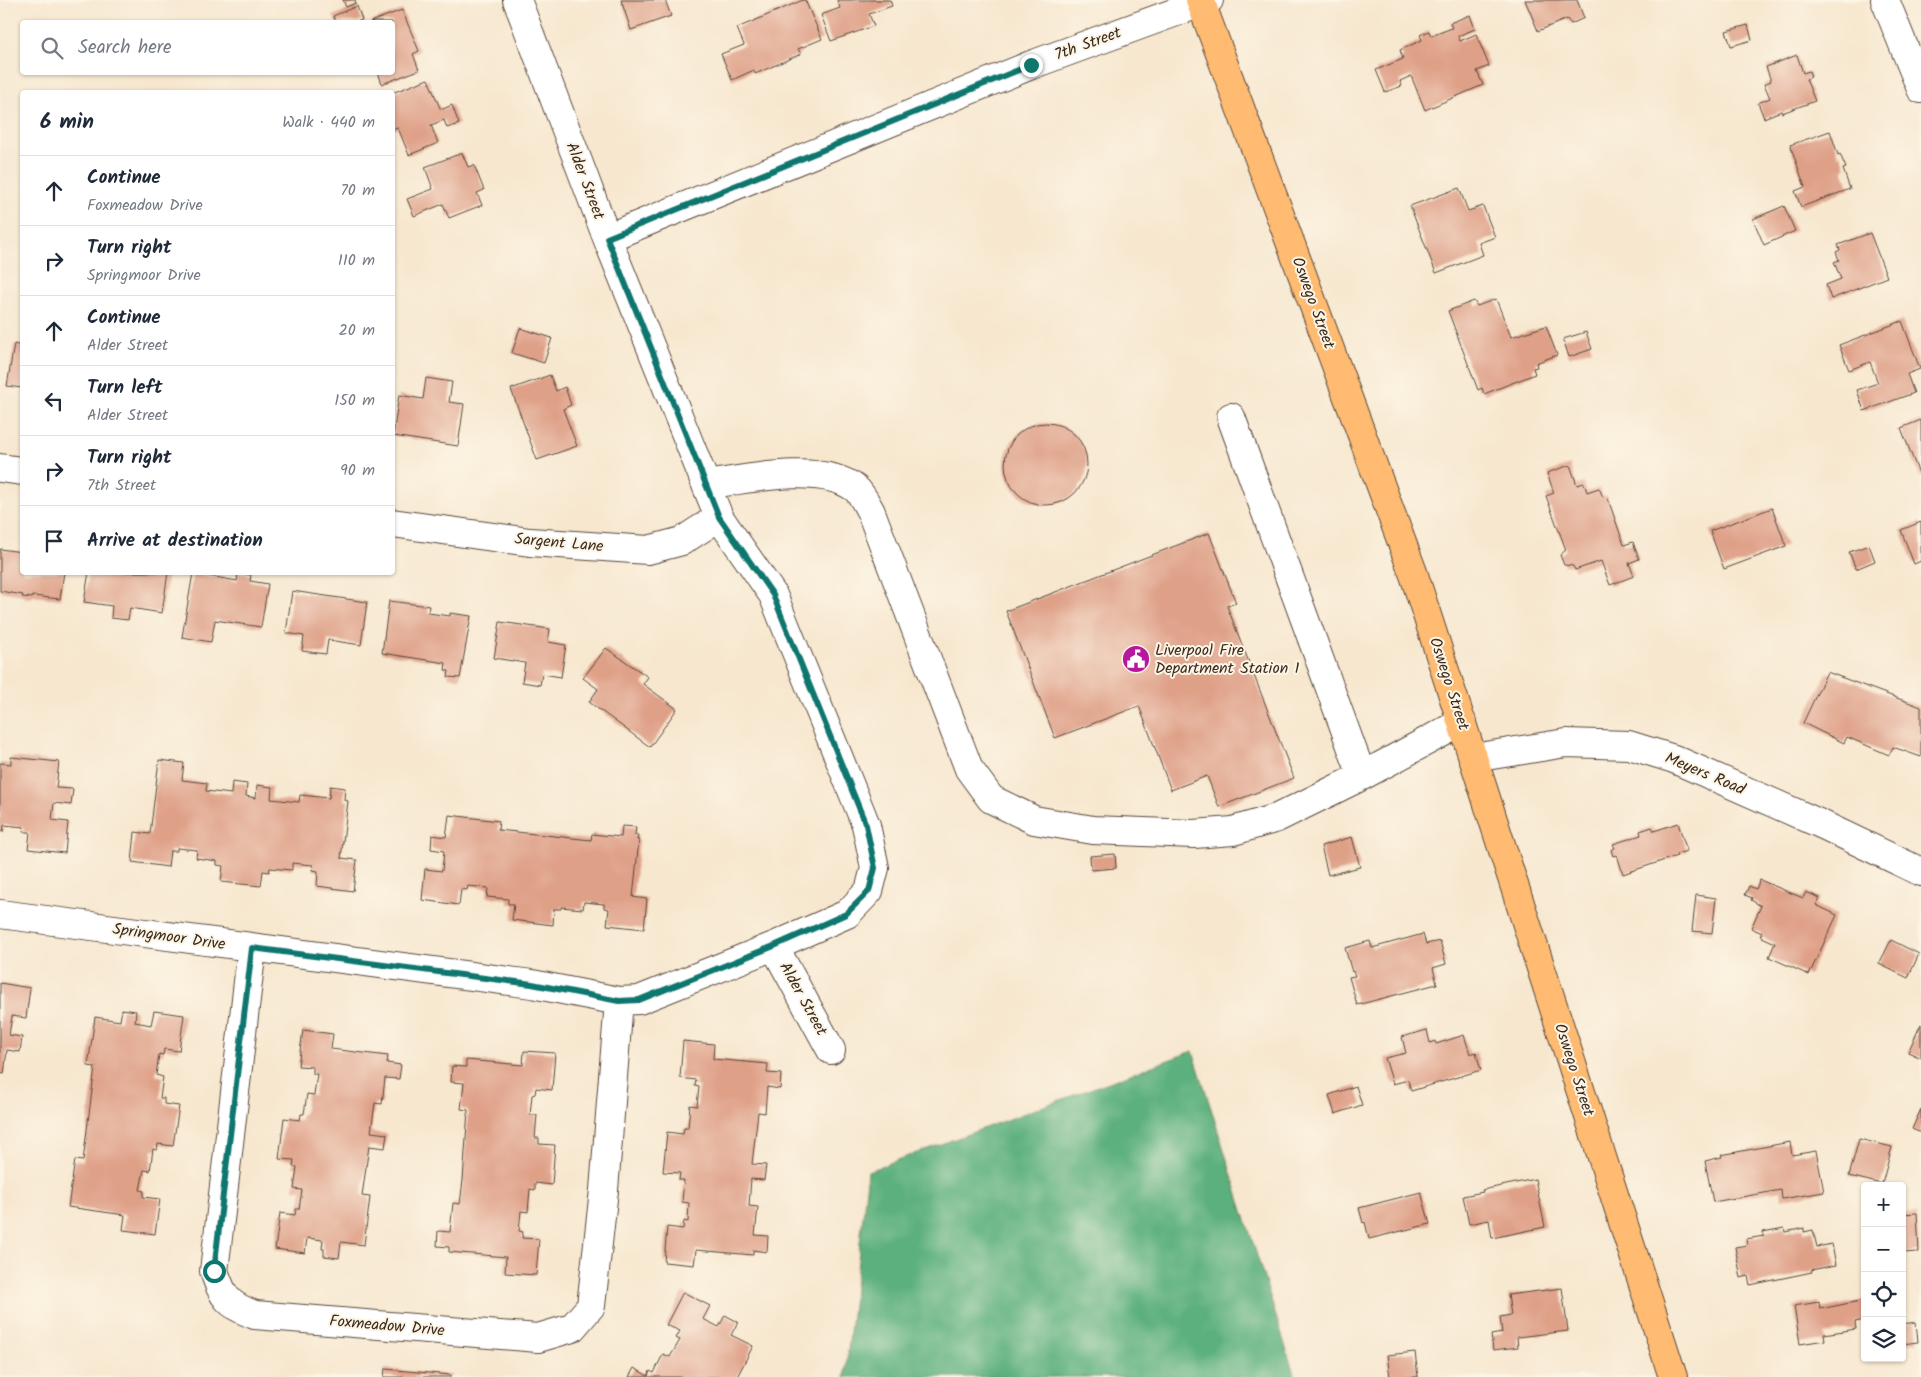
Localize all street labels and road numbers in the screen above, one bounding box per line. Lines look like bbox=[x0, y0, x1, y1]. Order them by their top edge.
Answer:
street label: 7th Street bbox=[1051, 20, 1126, 68]
street label: Alder Street bbox=[559, 139, 611, 224]
street label: Oswego Street bbox=[1285, 253, 1342, 353]
street label: Sargent Lane bbox=[513, 527, 605, 559]
street label: Oswego Street bbox=[1422, 634, 1476, 734]
street label: Meyers Road bbox=[1661, 746, 1750, 803]
street label: Springmoor Drive bbox=[111, 917, 227, 957]
street label: Alder Street bbox=[772, 957, 834, 1041]
street label: Oswego Street bbox=[1547, 1020, 1601, 1120]
street label: Foxmeadow Drive bbox=[328, 1309, 446, 1343]

